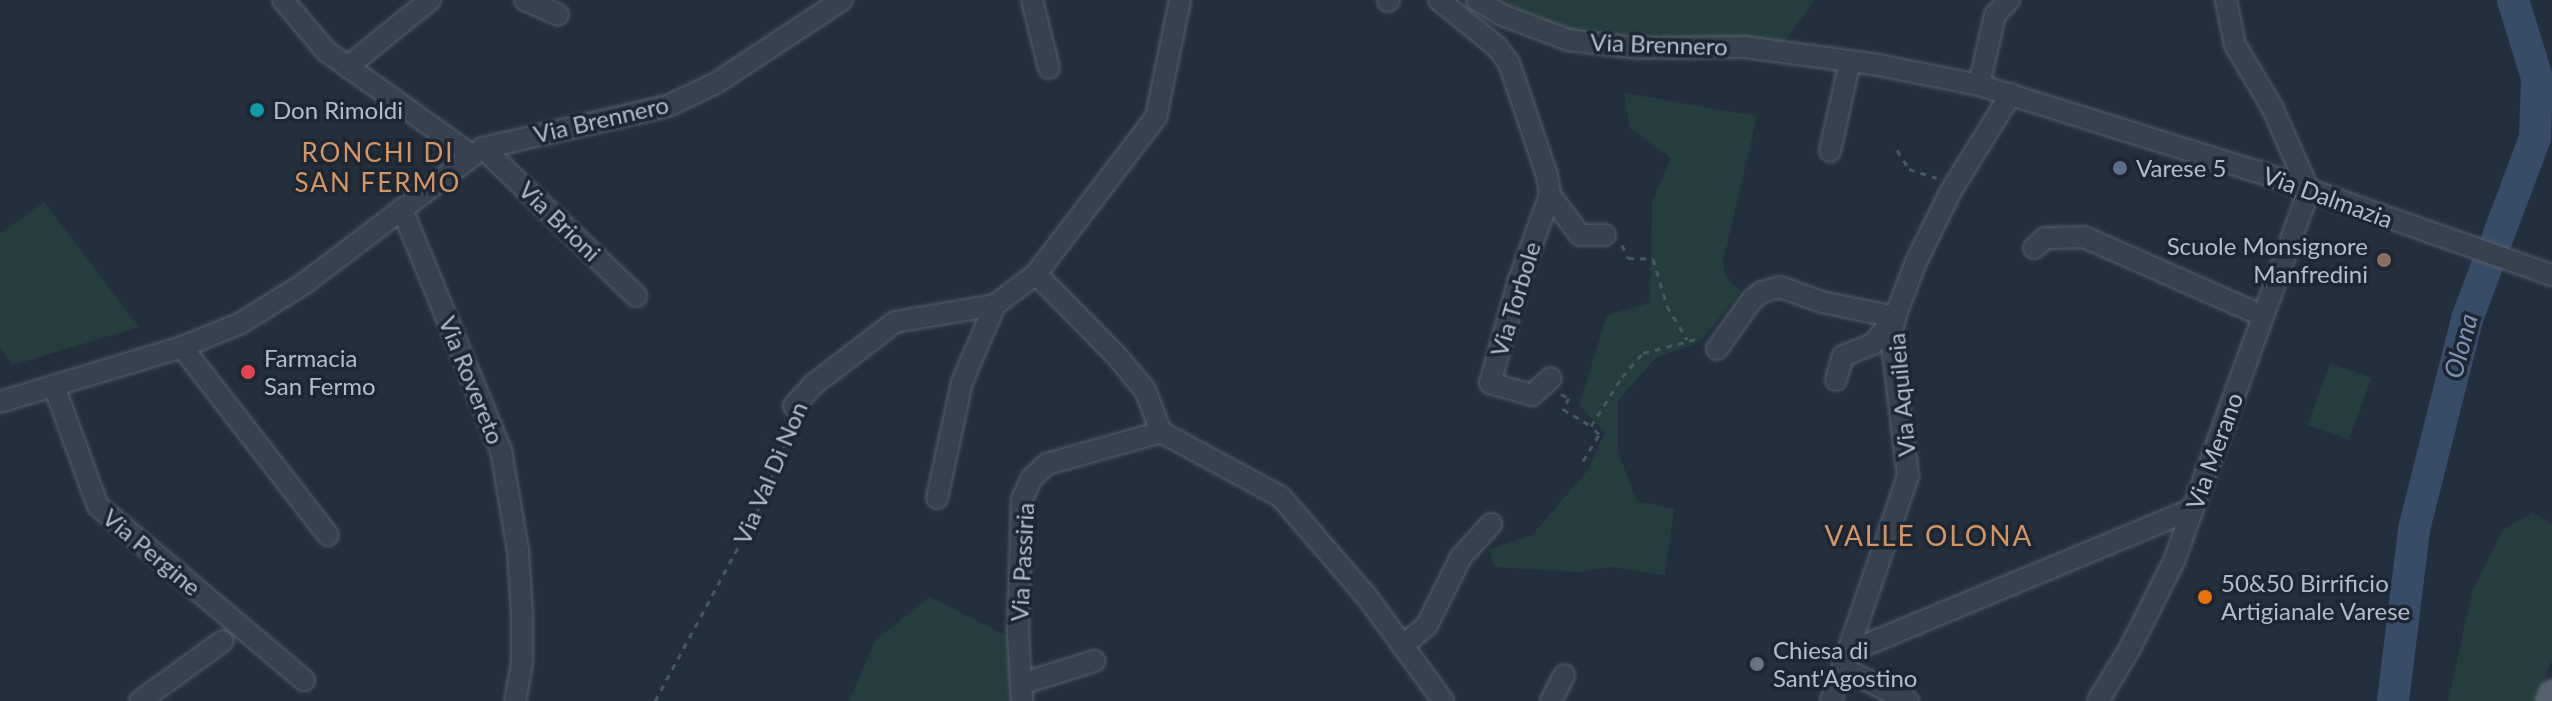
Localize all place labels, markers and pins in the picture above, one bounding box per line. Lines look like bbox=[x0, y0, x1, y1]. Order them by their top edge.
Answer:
place label: Don Rimoldi bbox=[273, 96, 403, 124]
marker: Don Rimoldi bbox=[248, 101, 266, 119]
place label: Varese 5 bbox=[2136, 154, 2226, 182]
marker: Varese 5 bbox=[2111, 159, 2129, 177]
place label: Scuole Monsignore Manfredini bbox=[2167, 232, 2368, 288]
marker: Scuole Monsignore Manfredini bbox=[2375, 251, 2393, 269]
place label: Farmacia San Fermo bbox=[264, 344, 376, 400]
marker: Farmacia San Fermo bbox=[239, 363, 257, 381]
place label: 50&50 Birrificio Artigianale Varese bbox=[2221, 569, 2411, 625]
marker: 50&50 Birrificio Artigianale Varese bbox=[2196, 588, 2214, 606]
place label: Chiesa di Sant'Agostino bbox=[1773, 636, 1917, 692]
marker: Chiesa di Sant'Agostino bbox=[1748, 655, 1766, 673]

